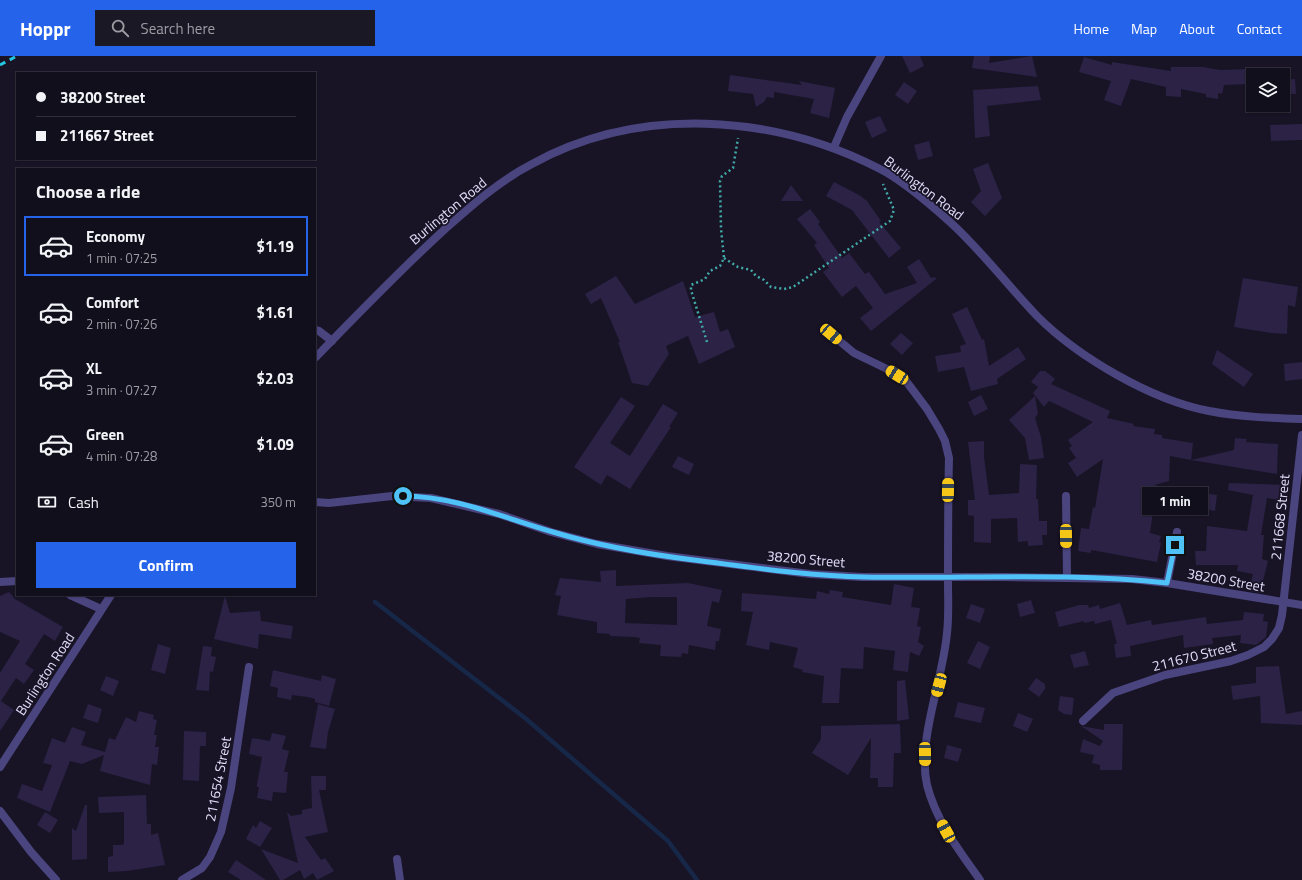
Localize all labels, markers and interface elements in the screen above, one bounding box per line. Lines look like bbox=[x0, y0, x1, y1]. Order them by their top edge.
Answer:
search box bbox=[95, 10, 375, 46]
text: Hoppr bbox=[20, 14, 71, 43]
icon: search bbox=[109, 17, 131, 39]
text: Search here bbox=[141, 17, 215, 40]
text: Home bbox=[1074, 18, 1109, 39]
text: Map bbox=[1131, 18, 1157, 39]
text: About bbox=[1179, 18, 1215, 39]
text: Contact bbox=[1237, 18, 1282, 39]
map controls bbox=[1246, 68, 1290, 112]
button: layers bbox=[1246, 68, 1290, 112]
text: 38200 Street bbox=[60, 86, 145, 109]
text: 211667 Street bbox=[60, 124, 154, 147]
street label: Burlington Road bbox=[880, 151, 969, 225]
street label: Burlington Road bbox=[404, 172, 491, 249]
text: Choose a ride bbox=[36, 178, 140, 205]
text: Economy bbox=[86, 225, 145, 248]
icon: car bbox=[38, 228, 74, 264]
text: $1.19 bbox=[257, 235, 294, 258]
text: 1 min · 07:25 bbox=[86, 248, 157, 268]
text: Comfort bbox=[86, 291, 139, 314]
icon: car bbox=[38, 294, 74, 330]
text: $1.61 bbox=[257, 301, 294, 324]
text: 2 min · 07:26 bbox=[86, 314, 157, 334]
car bbox=[818, 322, 844, 346]
text: XL bbox=[86, 357, 102, 380]
icon: car bbox=[38, 360, 74, 396]
car bbox=[884, 364, 910, 386]
text: $2.03 bbox=[257, 367, 294, 390]
text: 3 min · 07:27 bbox=[86, 380, 157, 400]
text: Green bbox=[86, 423, 124, 446]
icon: car bbox=[38, 426, 74, 462]
text: $1.09 bbox=[257, 433, 294, 456]
text: 4 min · 07:28 bbox=[86, 446, 157, 466]
street label: 211668 Street bbox=[1265, 473, 1294, 561]
car bbox=[942, 478, 954, 502]
route start bbox=[394, 487, 412, 505]
callout: 1 min bbox=[1142, 487, 1208, 515]
icon: cash bbox=[36, 491, 58, 513]
text: Cash bbox=[68, 491, 99, 514]
text: 1 min bbox=[1159, 491, 1191, 511]
text: 350 m bbox=[260, 492, 296, 512]
car bbox=[1060, 524, 1072, 548]
route end bbox=[1166, 536, 1184, 554]
button: Confirm bbox=[36, 542, 296, 588]
street label: 38200 Street bbox=[766, 545, 846, 572]
street label: 38200 Street bbox=[1186, 562, 1267, 597]
street label: Burlington Road bbox=[10, 628, 79, 719]
street label: 211670 Street bbox=[1150, 635, 1238, 676]
car bbox=[930, 672, 948, 698]
street label: 211654 Street bbox=[199, 735, 236, 823]
car bbox=[919, 742, 931, 766]
car bbox=[935, 818, 957, 844]

